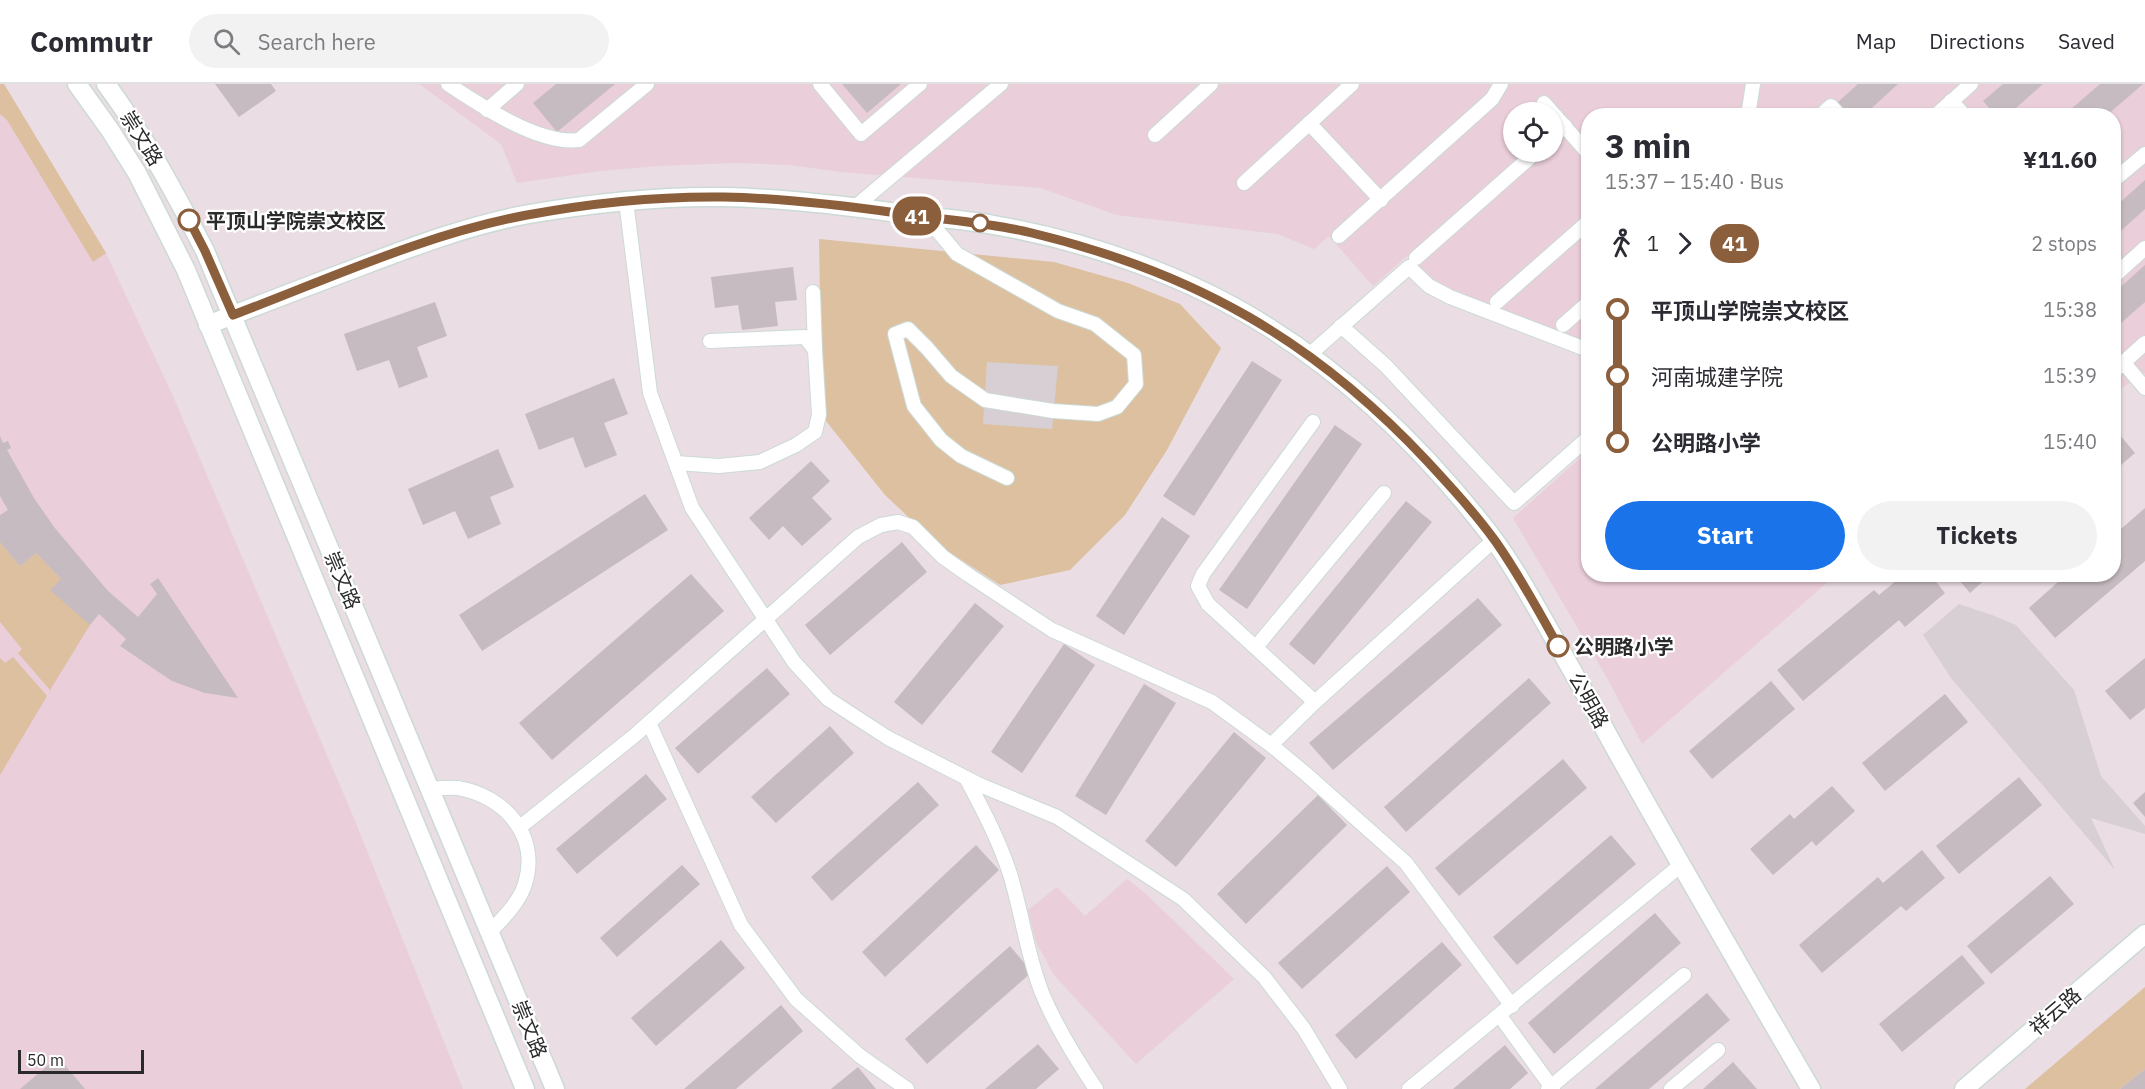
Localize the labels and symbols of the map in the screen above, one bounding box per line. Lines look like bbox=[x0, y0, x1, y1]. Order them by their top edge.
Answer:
street label: 崇文路 bbox=[115, 105, 169, 171]
line badge: 41 bbox=[890, 196, 944, 236]
place label: 平顶山学院崇文校区 bbox=[206, 207, 386, 234]
marker: 平顶山学院崇文校区 bbox=[178, 209, 200, 231]
unlabelled marker bbox=[971, 214, 989, 232]
street label: 崇文路 bbox=[319, 547, 367, 613]
place label: 公明路小学 bbox=[1574, 633, 1674, 660]
marker: 公明路小学 bbox=[1547, 635, 1569, 657]
street label: 公明路 bbox=[1563, 667, 1615, 733]
street label: 祥云路 bbox=[2024, 981, 2086, 1041]
street label: 崇文路 bbox=[506, 996, 554, 1062]
scale bar bbox=[18, 1047, 144, 1074]

